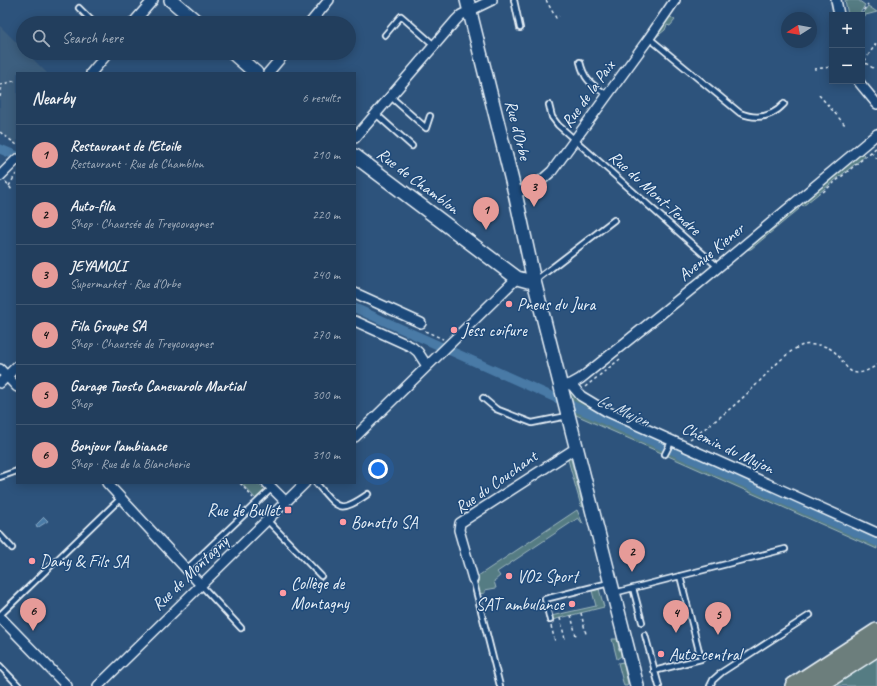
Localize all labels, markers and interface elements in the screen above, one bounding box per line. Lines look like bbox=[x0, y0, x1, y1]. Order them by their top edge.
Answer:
north arrow bbox=[781, 12, 817, 48]
map controls bbox=[829, 12, 865, 84]
button: + bbox=[829, 12, 865, 48]
search box bbox=[16, 16, 356, 60]
icon: search bbox=[30, 27, 52, 49]
text: Search here bbox=[62, 29, 123, 48]
button: − bbox=[829, 48, 865, 84]
street label: Rue de la Paix bbox=[557, 55, 620, 132]
text: Nearby bbox=[32, 88, 75, 109]
text: 6 results bbox=[302, 90, 340, 106]
street label: Rue d'Orbe bbox=[500, 98, 536, 163]
text: Restaurant de l'Etoile bbox=[70, 137, 181, 156]
street label: Rue de Chamblon bbox=[373, 143, 464, 220]
street label: Rue du Mont-Tendre bbox=[605, 146, 706, 241]
text: 1 bbox=[42, 147, 48, 163]
text: 210 m bbox=[312, 147, 340, 163]
text: Restaurant · Rue de Chamblon bbox=[70, 156, 204, 172]
pin: 3 bbox=[521, 174, 547, 207]
text: Auto-fila bbox=[70, 197, 115, 216]
pin: 1 bbox=[473, 197, 499, 230]
text: 2 bbox=[42, 207, 48, 223]
text: 220 m bbox=[312, 207, 340, 223]
text: Shop · Chaussée de Treycovagnes bbox=[70, 216, 213, 232]
street label: Avenue Kiener bbox=[674, 217, 750, 286]
text: JEYAMOLI bbox=[70, 257, 126, 276]
text: 3 bbox=[42, 267, 48, 283]
text: 240 m bbox=[312, 267, 340, 283]
text: Supermarket · Rue d'Orbe bbox=[70, 276, 180, 292]
place label: Pneus du Jura bbox=[517, 294, 596, 315]
marker: Pneus du Jura bbox=[504, 299, 514, 309]
text: Fila Groupe SA bbox=[70, 317, 146, 336]
place label: Jess coifure bbox=[461, 320, 528, 341]
marker: Jess coifure bbox=[449, 325, 459, 335]
text: 4 bbox=[42, 327, 48, 343]
text: 270 m bbox=[312, 327, 340, 343]
text: Shop · Chaussée de Treycovagnes bbox=[70, 336, 213, 352]
text: Garage Tuosto Canevarolo Martial bbox=[70, 377, 245, 396]
text: 5 bbox=[42, 387, 48, 403]
text: 300 m bbox=[312, 387, 340, 403]
water label: Le Mujon bbox=[593, 389, 655, 432]
text: Shop bbox=[70, 396, 92, 412]
street label: Chemin du Mujon bbox=[679, 417, 779, 479]
text: Bonjour l'ambiance bbox=[70, 437, 166, 456]
street label: Rue du Couchant bbox=[451, 445, 543, 518]
text: 6 bbox=[42, 447, 48, 463]
text: 310 m bbox=[312, 447, 340, 463]
text: Shop · Rue de la Blancherie bbox=[70, 456, 189, 472]
your location bbox=[368, 459, 388, 479]
place label: Rue de Bullet bbox=[207, 500, 282, 521]
marker: Rue de Bullet bbox=[283, 505, 293, 515]
place label: Bonotto SA bbox=[351, 512, 419, 533]
marker: Bonotto SA bbox=[338, 517, 348, 527]
street label: Rue de Montagny bbox=[147, 530, 234, 615]
pin: 2 bbox=[619, 539, 645, 572]
place label: Dany & Fils SA bbox=[40, 551, 130, 572]
marker: Dany & Fils SA bbox=[27, 556, 37, 566]
place label: VO2 Sport bbox=[517, 566, 580, 587]
marker: VO2 Sport bbox=[504, 571, 514, 581]
place label: Collège de Montagny bbox=[291, 573, 350, 614]
marker: Collège de Montagny bbox=[278, 588, 288, 598]
place label: SAT ambulance bbox=[476, 594, 565, 615]
pin: 6 bbox=[20, 598, 46, 631]
marker: SAT ambulance bbox=[567, 599, 577, 609]
pin: 4 bbox=[663, 600, 689, 633]
pin: 5 bbox=[705, 602, 731, 635]
place label: Auto-central bbox=[669, 644, 745, 665]
marker: Auto-central bbox=[656, 649, 666, 659]

